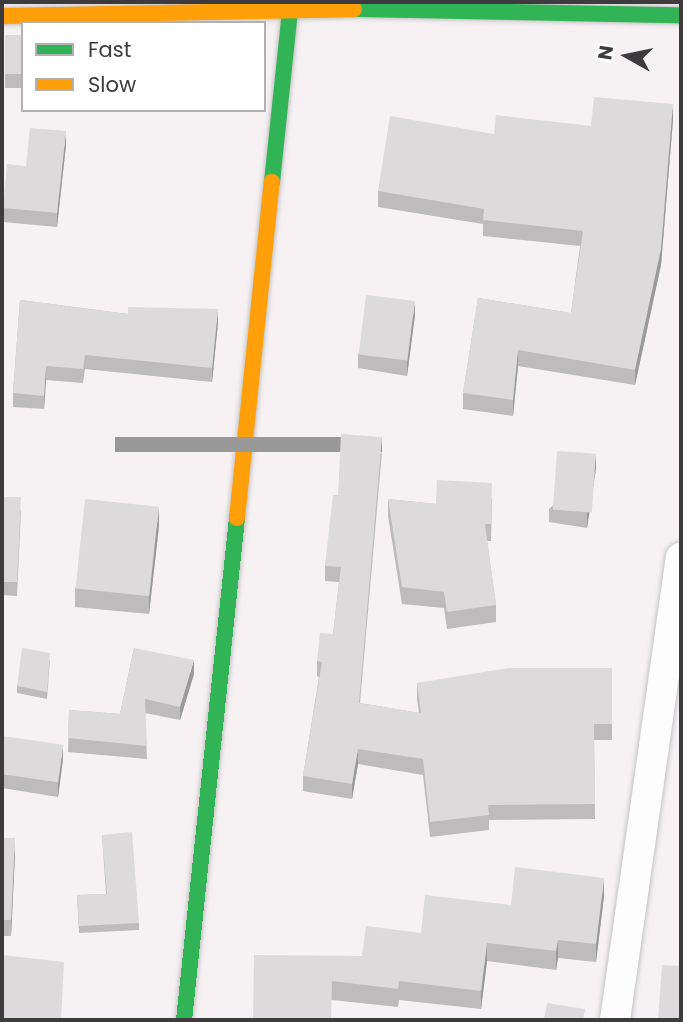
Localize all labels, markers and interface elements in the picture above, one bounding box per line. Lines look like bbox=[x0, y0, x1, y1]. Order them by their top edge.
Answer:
legend bbox=[21, 21, 266, 112]
north arrow bbox=[592, 21, 662, 91]
text: Fast bbox=[88, 35, 131, 64]
text: N bbox=[591, 43, 620, 62]
text: Slow bbox=[88, 70, 136, 99]

